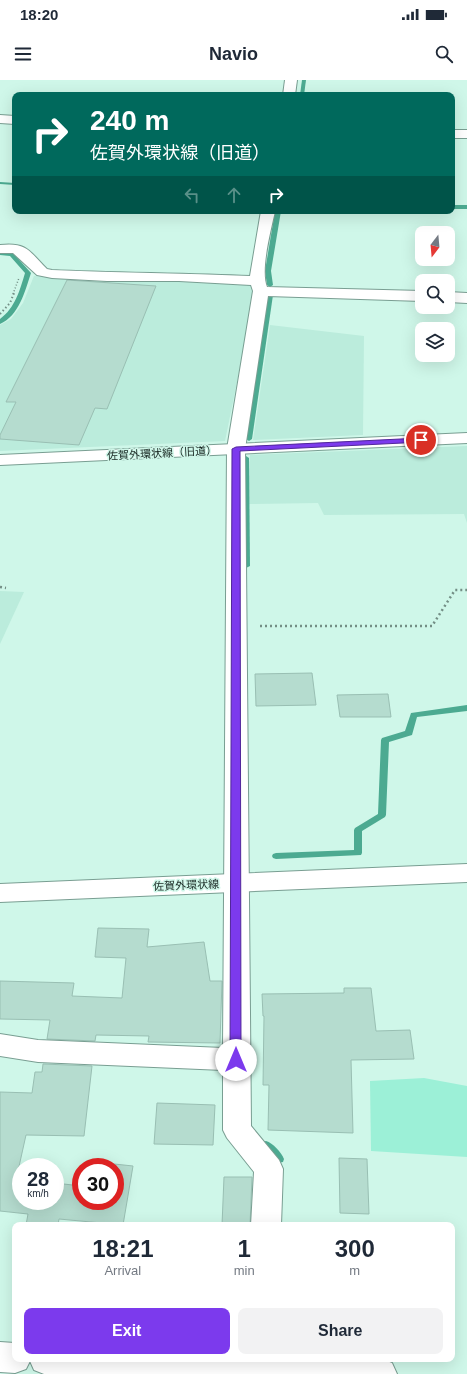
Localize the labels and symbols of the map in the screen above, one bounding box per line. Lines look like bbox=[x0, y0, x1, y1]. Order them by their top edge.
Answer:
north arrow bbox=[415, 226, 455, 266]
pin bbox=[404, 423, 438, 457]
street label: 佐賀外環状線（旧道） bbox=[107, 444, 217, 462]
street label: 佐賀外環状線 bbox=[153, 878, 219, 892]
position arrow bbox=[215, 1039, 257, 1081]
speed limit sign: 30 bbox=[72, 1158, 124, 1210]

